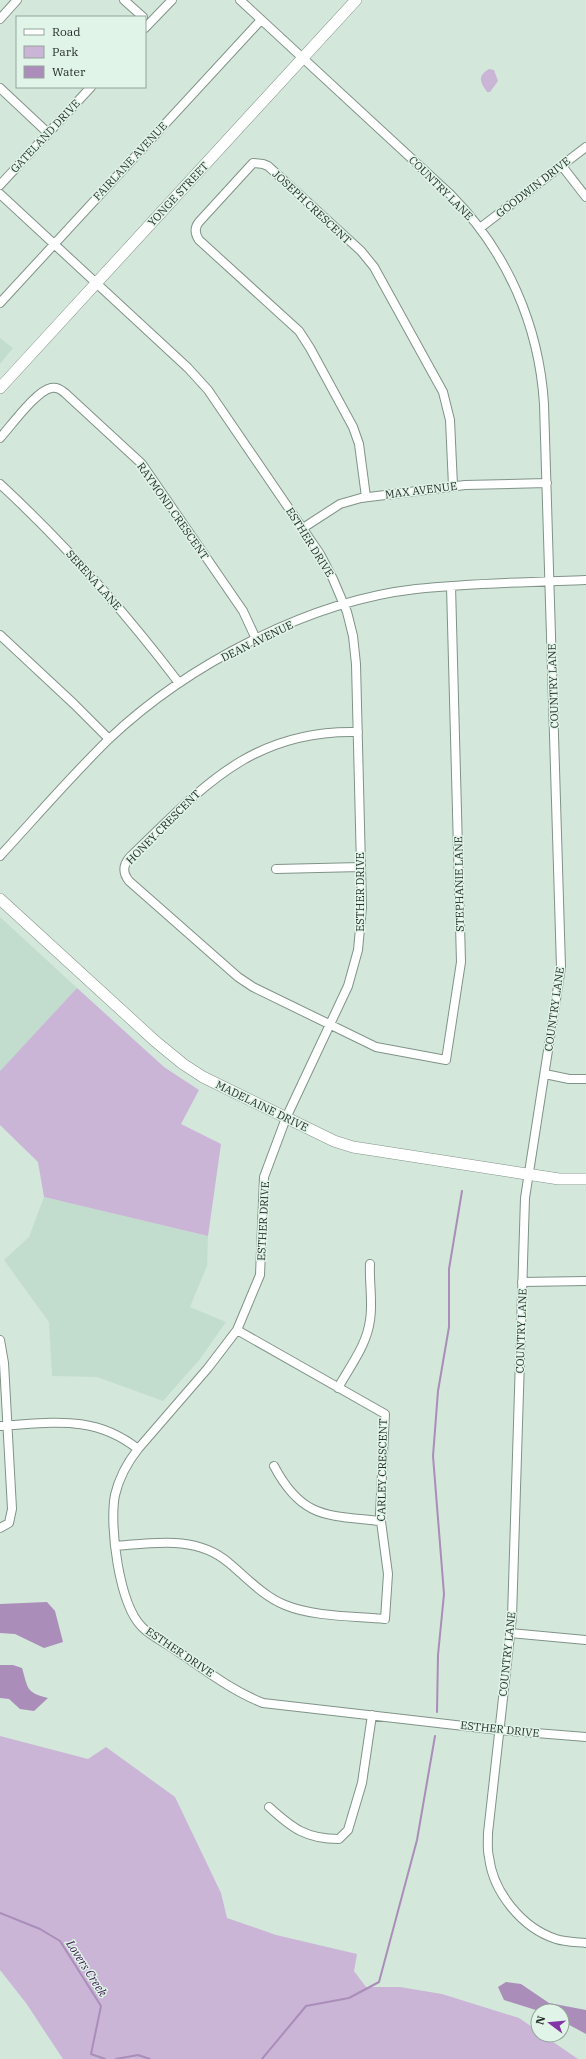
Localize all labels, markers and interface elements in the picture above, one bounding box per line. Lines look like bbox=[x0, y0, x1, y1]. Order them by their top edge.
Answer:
legend bbox=[16, 16, 146, 88]
text: Road bbox=[52, 24, 81, 39]
text: Park bbox=[52, 44, 78, 59]
text: Water bbox=[52, 64, 86, 79]
street label: GATELAND DRIVE bbox=[7, 96, 83, 176]
street label: FAIRLANE AVENUE bbox=[90, 119, 170, 203]
street label: COUNTRY LANE bbox=[406, 153, 476, 223]
street label: GOODWIN DRIVE bbox=[493, 154, 573, 220]
street label: YONGE STREET bbox=[145, 159, 211, 229]
street label: JOSEPH CRESCENT bbox=[270, 167, 354, 247]
street label: RAYMOND CRESCENT bbox=[134, 460, 212, 562]
street label: MAX AVENUE bbox=[384, 479, 458, 501]
street label: ESTHER DRIVE bbox=[283, 505, 337, 579]
street label: SERENA LANE bbox=[63, 547, 125, 613]
street label: DEAN AVENUE bbox=[219, 617, 295, 665]
street label: COUNTRY LANE bbox=[545, 643, 561, 729]
street label: HONEY CRESCENT bbox=[123, 787, 203, 867]
street label: STEPHANIE LANE bbox=[451, 836, 467, 932]
street label: ESTHER DRIVE bbox=[353, 852, 367, 932]
street label: COUNTRY LANE bbox=[541, 966, 567, 1052]
street label: MADELAINE DRIVE bbox=[213, 1077, 311, 1135]
street label: ESTHER DRIVE bbox=[254, 1181, 272, 1261]
street label: COUNTRY LANE bbox=[513, 1288, 529, 1374]
street label: CARLEY CRESCENT bbox=[374, 1418, 390, 1522]
street label: COUNTRY LANE bbox=[496, 1611, 518, 1697]
street label: ESTHER DRIVE bbox=[143, 1624, 217, 1680]
street label: ESTHER DRIVE bbox=[460, 1718, 540, 1740]
water label: Lovers Creek bbox=[63, 1936, 111, 2000]
north arrow bbox=[530, 2003, 570, 2043]
text: N bbox=[532, 2014, 548, 2026]

